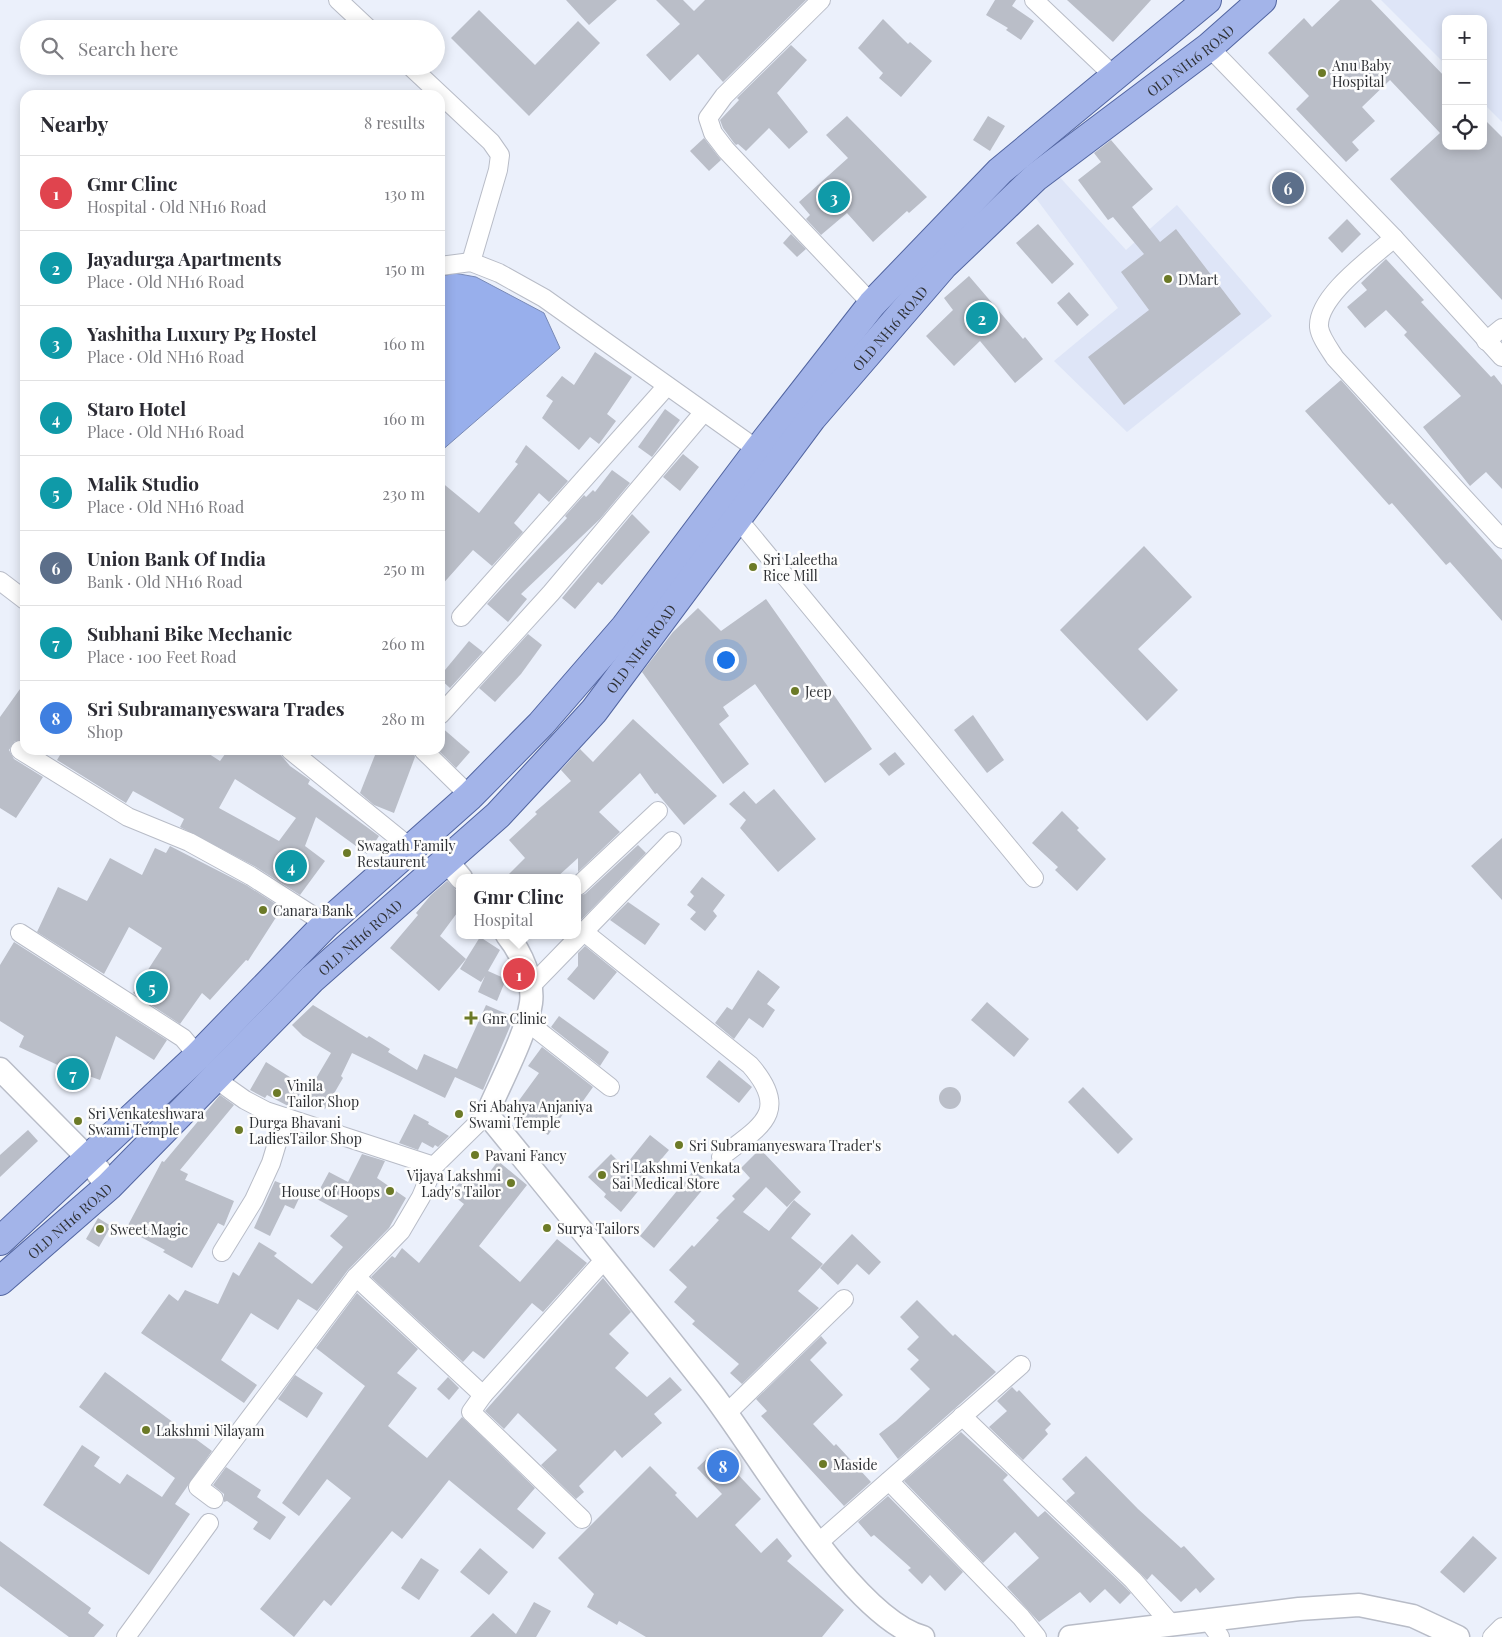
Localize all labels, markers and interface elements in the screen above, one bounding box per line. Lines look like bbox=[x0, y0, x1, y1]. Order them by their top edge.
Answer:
map controls bbox=[1442, 15, 1487, 150]
button: + bbox=[1442, 15, 1487, 60]
search box bbox=[20, 20, 445, 75]
street label: OLD NH16 ROAD bbox=[1142, 20, 1238, 100]
icon: search bbox=[38, 34, 66, 62]
text: Search here bbox=[78, 35, 178, 61]
place label: Anu Baby Hospital bbox=[1331, 56, 1391, 91]
button: − bbox=[1442, 60, 1487, 105]
marker: Anu Baby Hospital bbox=[1316, 67, 1328, 79]
button: locate bbox=[1442, 105, 1487, 150]
text: Nearby bbox=[40, 109, 109, 137]
text: 8 results bbox=[364, 112, 425, 133]
pin: 6 bbox=[1272, 169, 1304, 207]
text: Gmr Clinc bbox=[87, 170, 177, 196]
pin: 3 bbox=[818, 178, 850, 216]
text: 1 bbox=[53, 183, 59, 204]
text: 130 m bbox=[384, 183, 425, 204]
text: Hospital · Old NH16 Road bbox=[87, 196, 267, 217]
text: Jayadurga Apartments bbox=[87, 245, 281, 271]
text: 2 bbox=[52, 258, 60, 279]
text: 150 m bbox=[385, 258, 425, 279]
place label: DMart bbox=[1178, 270, 1219, 289]
text: Place · Old NH16 Road bbox=[87, 271, 244, 292]
marker: DMart bbox=[1162, 273, 1174, 285]
street label: OLD NH16 ROAD bbox=[848, 282, 931, 375]
pin: 2 bbox=[966, 299, 998, 337]
text: Yashitha Luxury Pg Hostel bbox=[87, 320, 317, 346]
text: 3 bbox=[52, 333, 60, 354]
text: 160 m bbox=[383, 333, 425, 354]
text: Place · Old NH16 Road bbox=[87, 346, 244, 367]
text: Staro Hotel bbox=[87, 395, 186, 421]
text: 4 bbox=[52, 408, 60, 429]
text: 160 m bbox=[383, 408, 425, 429]
text: Place · Old NH16 Road bbox=[87, 421, 244, 442]
text: Malik Studio bbox=[87, 470, 199, 496]
text: 5 bbox=[52, 483, 60, 504]
text: 230 m bbox=[382, 483, 425, 504]
text: Place · Old NH16 Road bbox=[87, 496, 244, 517]
text: Union Bank Of India bbox=[87, 545, 266, 571]
place label: Sri Laleetha Rice Mill bbox=[763, 550, 838, 585]
text: 6 bbox=[52, 558, 60, 579]
text: 250 m bbox=[383, 558, 425, 579]
marker: Sri Laleetha Rice Mill bbox=[747, 561, 759, 573]
text: Bank · Old NH16 Road bbox=[87, 571, 243, 592]
street label: OLD NH16 ROAD bbox=[601, 600, 680, 697]
text: Subhani Bike Mechanic bbox=[87, 620, 292, 646]
text: 7 bbox=[52, 633, 60, 654]
text: 260 m bbox=[381, 633, 425, 654]
text: Place · 100 Feet Road bbox=[87, 646, 237, 667]
your location bbox=[713, 647, 739, 673]
place label: Jeep bbox=[804, 682, 832, 701]
marker: Jeep bbox=[789, 685, 801, 697]
text: Sri Subramanyeswara Trades bbox=[87, 695, 345, 721]
text: 8 bbox=[52, 708, 60, 729]
text: 280 m bbox=[381, 708, 425, 729]
text: Shop bbox=[87, 721, 123, 742]
place label: Swagath Family Restaurent bbox=[357, 836, 455, 871]
pin: 4 bbox=[275, 847, 307, 885]
marker: Swagath Family Restaurent bbox=[341, 847, 353, 859]
popup bbox=[456, 874, 581, 939]
text: Gmr Clinc bbox=[473, 883, 564, 909]
street label: OLD NH16 ROAD bbox=[313, 895, 406, 979]
place label: Canara Bank bbox=[273, 901, 354, 920]
marker: Canara Bank bbox=[257, 904, 269, 916]
text: Hospital bbox=[473, 909, 533, 930]
pin: 1 bbox=[503, 955, 535, 993]
pin: 5 bbox=[136, 968, 168, 1006]
place label: Gnr Clinic bbox=[482, 1009, 547, 1028]
marker: Gnr Clinic bbox=[464, 1011, 478, 1025]
pin: 7 bbox=[57, 1055, 89, 1093]
place label: Vinila Tailor Shop bbox=[286, 1076, 359, 1111]
marker: Vinila Tailor Shop bbox=[271, 1087, 283, 1099]
place label: Sri Abahya Anjaniya Swami Temple bbox=[469, 1097, 593, 1132]
place label: Sri Venkateshwara Swami Temple bbox=[88, 1104, 204, 1139]
marker: Sri Abahya Anjaniya Swami Temple bbox=[453, 1108, 465, 1120]
place label: Durga Bhavani LadiesTailor Shop bbox=[249, 1113, 362, 1148]
marker: Sri Venkateshwara Swami Temple bbox=[72, 1115, 84, 1127]
marker: Durga Bhavani LadiesTailor Shop bbox=[233, 1124, 245, 1136]
place label: Sri Subramanyeswara Trader's bbox=[689, 1136, 881, 1155]
marker: Sri Subramanyeswara Trader's bbox=[673, 1139, 685, 1151]
place label: Pavani Fancy bbox=[485, 1146, 567, 1165]
marker: Pavani Fancy bbox=[469, 1149, 481, 1161]
place label: Sri Lakshmi Venkata Sai Medical Store bbox=[612, 1158, 740, 1193]
place label: Vijaya Lakshmi Lady's Tailor bbox=[406, 1166, 502, 1201]
marker: Sri Lakshmi Venkata Sai Medical Store bbox=[596, 1169, 608, 1181]
marker: Vijaya Lakshmi Lady's Tailor bbox=[505, 1177, 517, 1189]
street label: OLD NH16 ROAD bbox=[23, 1178, 116, 1263]
place label: House of Hoops bbox=[281, 1182, 380, 1201]
marker: House of Hoops bbox=[384, 1185, 396, 1197]
place label: Surya Tailors bbox=[557, 1219, 639, 1238]
place label: Sweet Magic bbox=[110, 1220, 188, 1239]
marker: Surya Tailors bbox=[541, 1222, 553, 1234]
marker: Sweet Magic bbox=[94, 1223, 106, 1235]
place label: Lakshmi Nilayam bbox=[156, 1421, 265, 1440]
marker: Lakshmi Nilayam bbox=[140, 1424, 152, 1436]
pin: 8 bbox=[707, 1447, 739, 1485]
place label: Maside bbox=[833, 1455, 878, 1474]
marker: Maside bbox=[817, 1458, 829, 1470]

